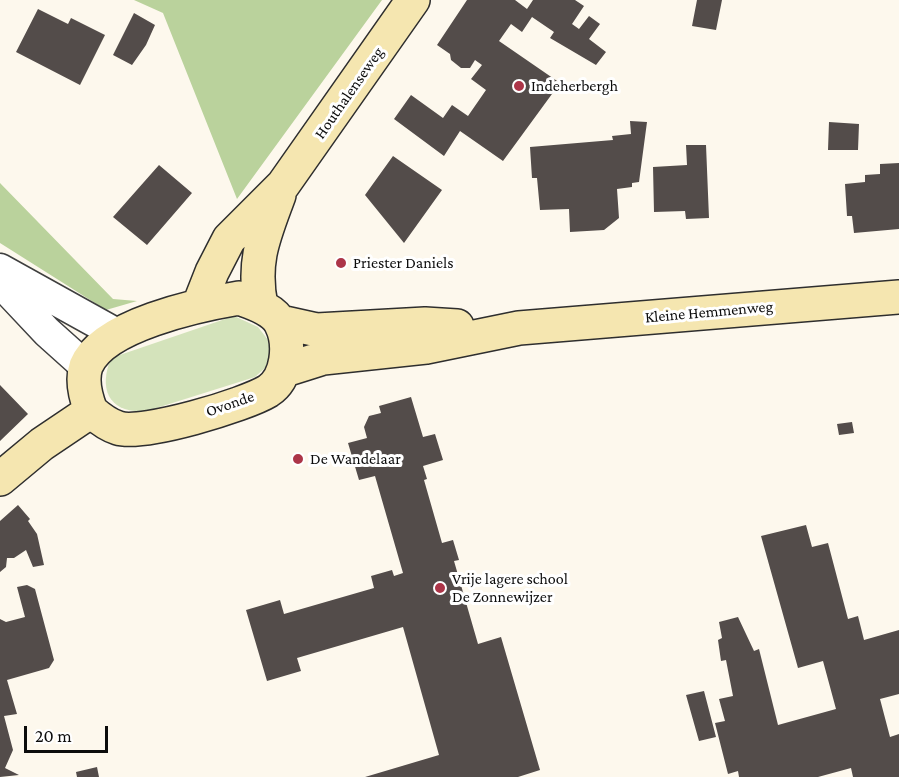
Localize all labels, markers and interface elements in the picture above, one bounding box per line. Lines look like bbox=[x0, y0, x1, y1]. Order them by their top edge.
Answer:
street label: Houthalenseweg bbox=[310, 43, 388, 143]
place label: Indeherbergh bbox=[531, 76, 618, 96]
marker: Indeherbergh bbox=[512, 79, 526, 93]
place label: Priester Daniels bbox=[353, 253, 453, 273]
marker: Priester Daniels bbox=[334, 256, 348, 270]
street label: Kleine Hemmenweg bbox=[644, 297, 774, 327]
street label: Ovonde bbox=[203, 387, 257, 421]
place label: De Wandelaar bbox=[310, 449, 401, 469]
marker: De Wandelaar bbox=[291, 452, 305, 466]
place label: Vrije lagere school De Zonnewijzer bbox=[452, 569, 568, 607]
marker: Vrije lagere school De Zonnewijzer bbox=[433, 581, 447, 595]
scale bar bbox=[27, 714, 111, 752]
text: 20 m bbox=[35, 726, 72, 746]

